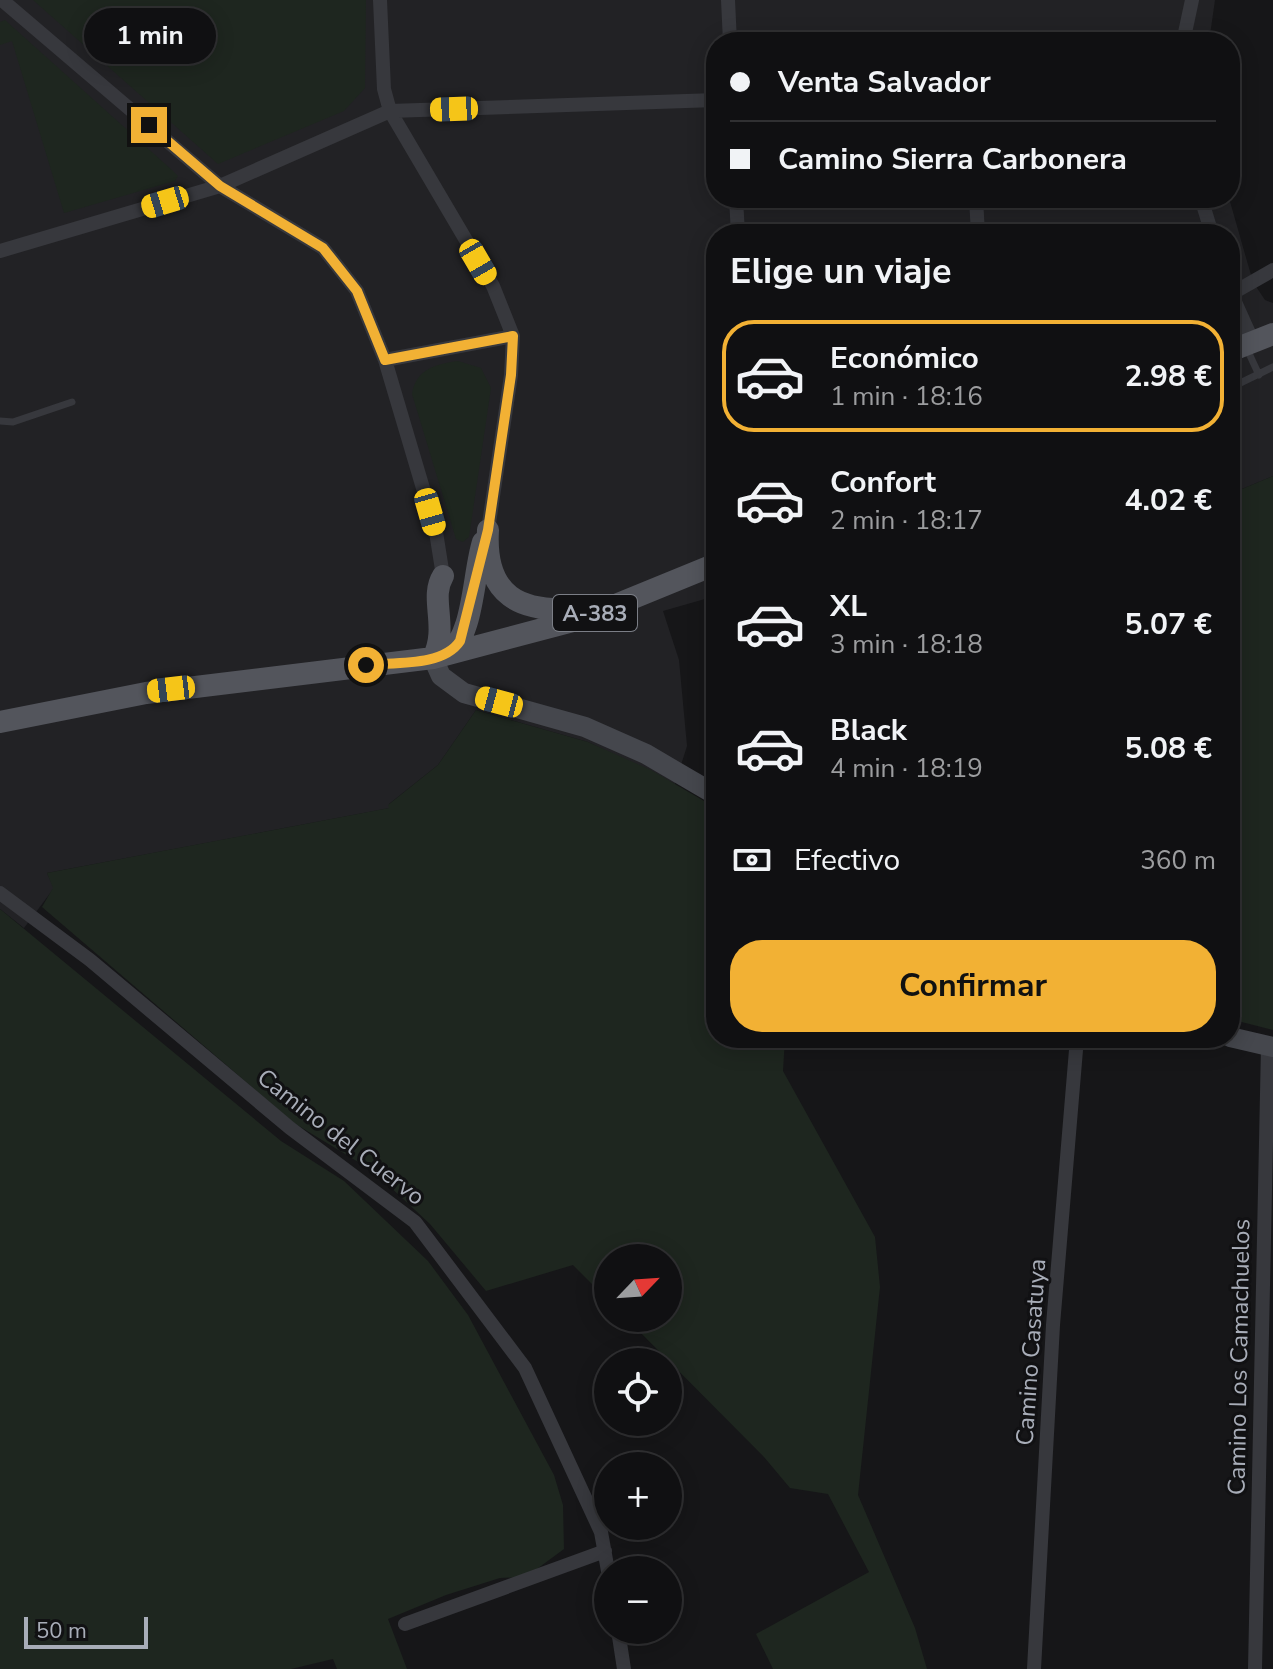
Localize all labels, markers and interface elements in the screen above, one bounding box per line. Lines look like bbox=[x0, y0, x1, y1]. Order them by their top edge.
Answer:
callout: 1 min bbox=[83, 9, 215, 65]
text: 1 min bbox=[116, 18, 184, 53]
text: Venta Salvador bbox=[778, 62, 991, 103]
car bbox=[430, 96, 478, 122]
route end bbox=[131, 107, 167, 143]
text: Camino Sierra Carbonera bbox=[778, 139, 1127, 180]
car bbox=[139, 184, 191, 220]
car bbox=[456, 235, 500, 289]
text: Elige un viaje bbox=[730, 247, 951, 296]
text: Económico bbox=[830, 338, 979, 379]
icon: car bbox=[734, 340, 806, 412]
text: 2.98 € bbox=[1124, 356, 1212, 397]
text: 1 min · 18:16 bbox=[830, 379, 983, 414]
text: Confort bbox=[830, 462, 936, 503]
icon: car bbox=[734, 464, 806, 536]
text: 4.02 € bbox=[1124, 480, 1212, 521]
car bbox=[412, 486, 448, 538]
text: 2 min · 18:17 bbox=[830, 503, 983, 538]
text: XL bbox=[830, 586, 867, 627]
icon: car bbox=[734, 588, 806, 660]
road number: A-383 bbox=[553, 595, 637, 631]
text: 5.07 € bbox=[1124, 604, 1212, 645]
text: 3 min · 18:18 bbox=[830, 627, 983, 662]
route start bbox=[348, 647, 384, 683]
car bbox=[146, 674, 196, 704]
car bbox=[473, 684, 525, 720]
text: Black bbox=[830, 710, 907, 751]
icon: car bbox=[734, 712, 806, 784]
text: 5.08 € bbox=[1124, 728, 1212, 769]
text: 4 min · 18:19 bbox=[830, 751, 983, 786]
icon: cash bbox=[730, 838, 774, 882]
text: Efectivo bbox=[794, 840, 900, 881]
text: 360 m bbox=[1140, 843, 1216, 878]
button: Confirmar bbox=[730, 940, 1216, 1032]
street label: Camino del Cuervo bbox=[250, 1061, 432, 1213]
street label: Camino Los Camachuelos bbox=[1221, 1219, 1257, 1495]
north arrow bbox=[594, 1244, 682, 1332]
map controls bbox=[594, 1244, 682, 1644]
street label: Camino Casatuya bbox=[1009, 1258, 1053, 1446]
button: locate bbox=[594, 1348, 682, 1436]
button: + bbox=[594, 1452, 682, 1540]
button: − bbox=[594, 1556, 682, 1644]
scale bar bbox=[24, 1613, 148, 1649]
text: 50 m bbox=[36, 1616, 87, 1646]

